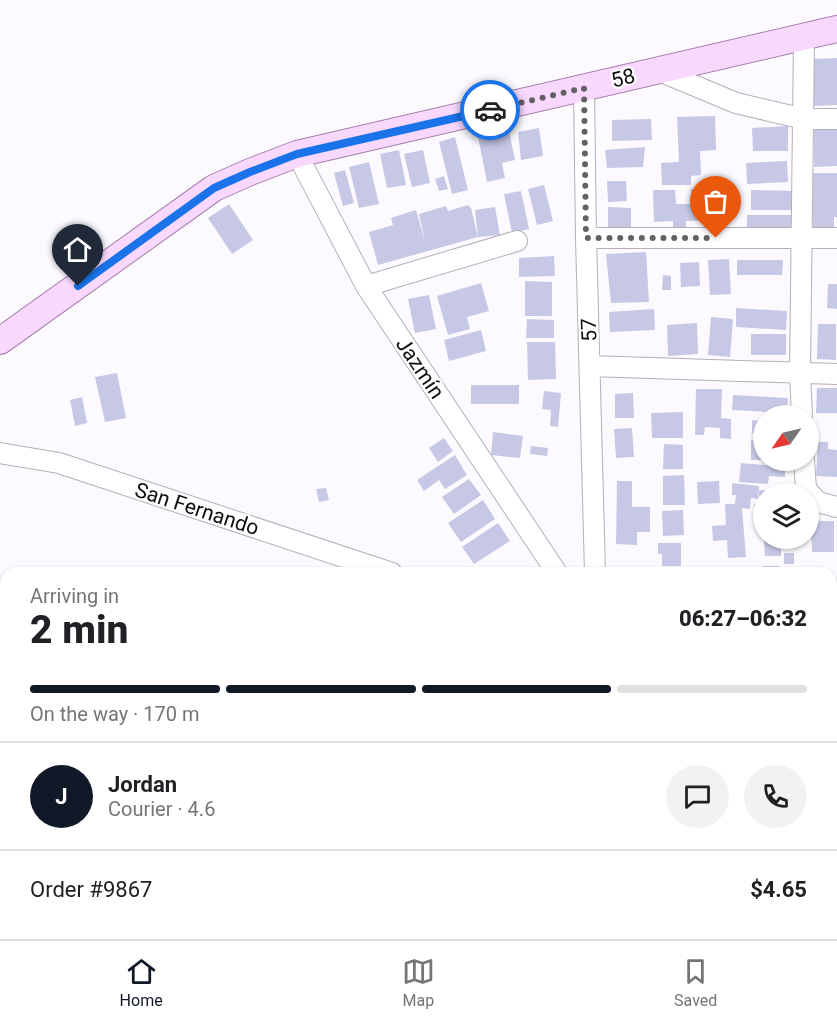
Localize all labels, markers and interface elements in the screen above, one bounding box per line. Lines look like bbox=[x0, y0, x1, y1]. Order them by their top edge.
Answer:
street label: 58 bbox=[609, 64, 637, 92]
courier bbox=[460, 80, 520, 140]
icon: car bbox=[474, 94, 507, 127]
pin bbox=[690, 176, 741, 238]
icon: bag bbox=[699, 185, 732, 218]
pin bbox=[52, 224, 103, 286]
icon: home bbox=[61, 233, 94, 266]
street label: 57 bbox=[577, 318, 601, 342]
street label: Jazmín bbox=[391, 333, 449, 403]
north arrow bbox=[753, 405, 819, 471]
map controls bbox=[753, 405, 819, 549]
street label: San Fernando bbox=[132, 478, 262, 540]
button: layers bbox=[753, 483, 819, 549]
text: Arriving in bbox=[30, 584, 119, 608]
text: 06:27–06:32 bbox=[679, 606, 807, 631]
text: 2 min bbox=[30, 607, 128, 653]
text: On the way · 170 m bbox=[30, 702, 199, 726]
button: chat bbox=[666, 765, 729, 828]
button: phone bbox=[744, 765, 807, 828]
text: Jordan bbox=[108, 772, 177, 797]
text: J bbox=[55, 784, 68, 809]
text: Courier · 4.6 bbox=[108, 797, 215, 821]
text: Order #9867 bbox=[30, 877, 152, 902]
text: $4.65 bbox=[750, 877, 807, 902]
tab: Home bbox=[120, 955, 163, 1010]
tab: Map bbox=[402, 955, 435, 1010]
tab: Saved bbox=[674, 955, 717, 1010]

